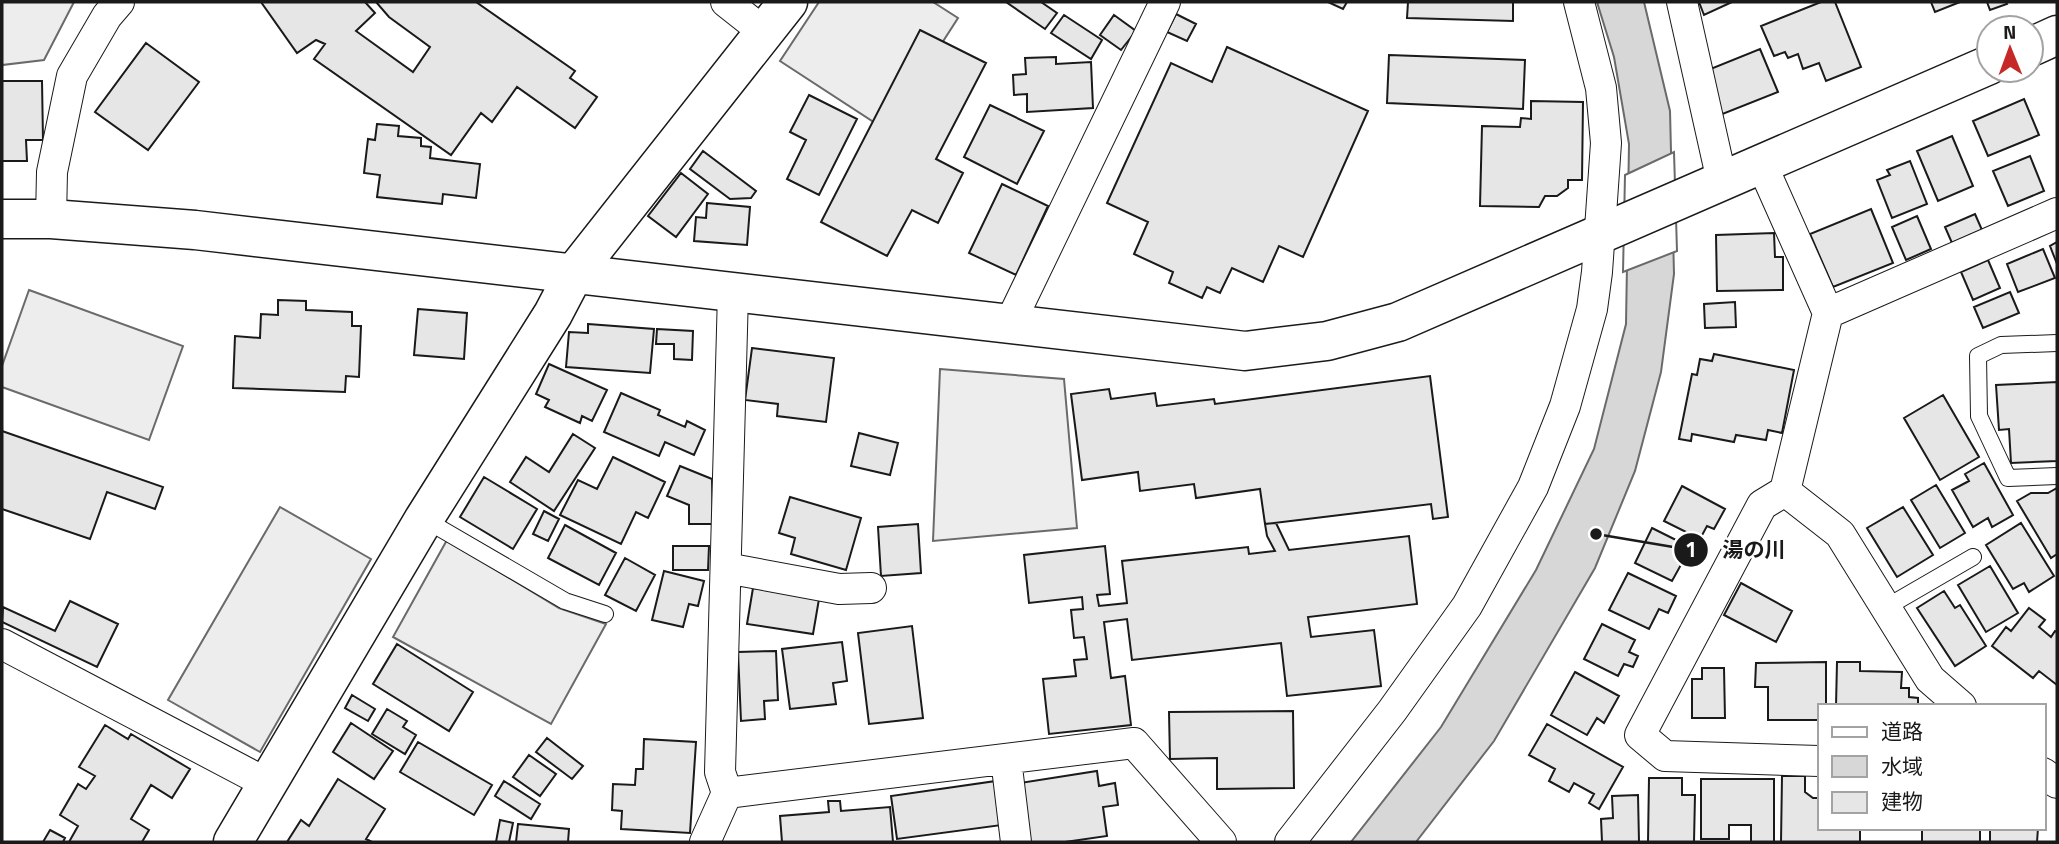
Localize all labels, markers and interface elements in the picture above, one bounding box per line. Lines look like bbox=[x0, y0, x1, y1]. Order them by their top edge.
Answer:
north arrow bbox=[1975, 14, 2045, 84]
text: N bbox=[2003, 17, 2017, 46]
callout: 湯の川 bbox=[1674, 529, 1800, 571]
text: 1 bbox=[1685, 533, 1697, 565]
text: 湯の川 bbox=[1723, 533, 1786, 565]
legend bbox=[1818, 704, 2045, 830]
text: 道路 bbox=[1881, 715, 1923, 747]
text: 水域 bbox=[1881, 750, 1923, 782]
text: 建物 bbox=[1881, 785, 1923, 817]

